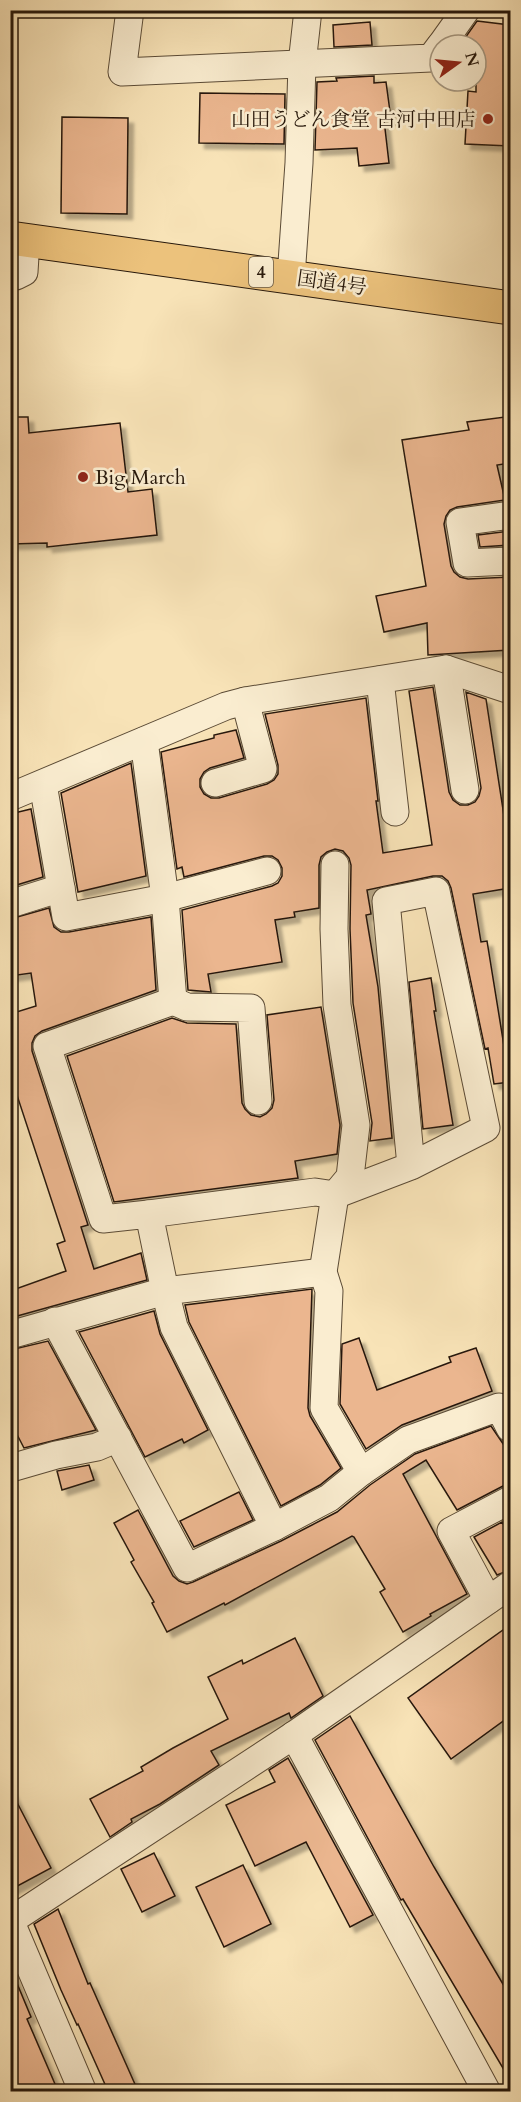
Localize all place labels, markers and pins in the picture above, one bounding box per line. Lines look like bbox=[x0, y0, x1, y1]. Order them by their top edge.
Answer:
place label: 山田うどん食堂 古河中田店 bbox=[231, 106, 476, 133]
marker: 山田うどん食堂 古河中田店 bbox=[481, 112, 495, 126]
place label: Big March bbox=[95, 464, 186, 491]
marker: Big March bbox=[76, 470, 90, 484]

